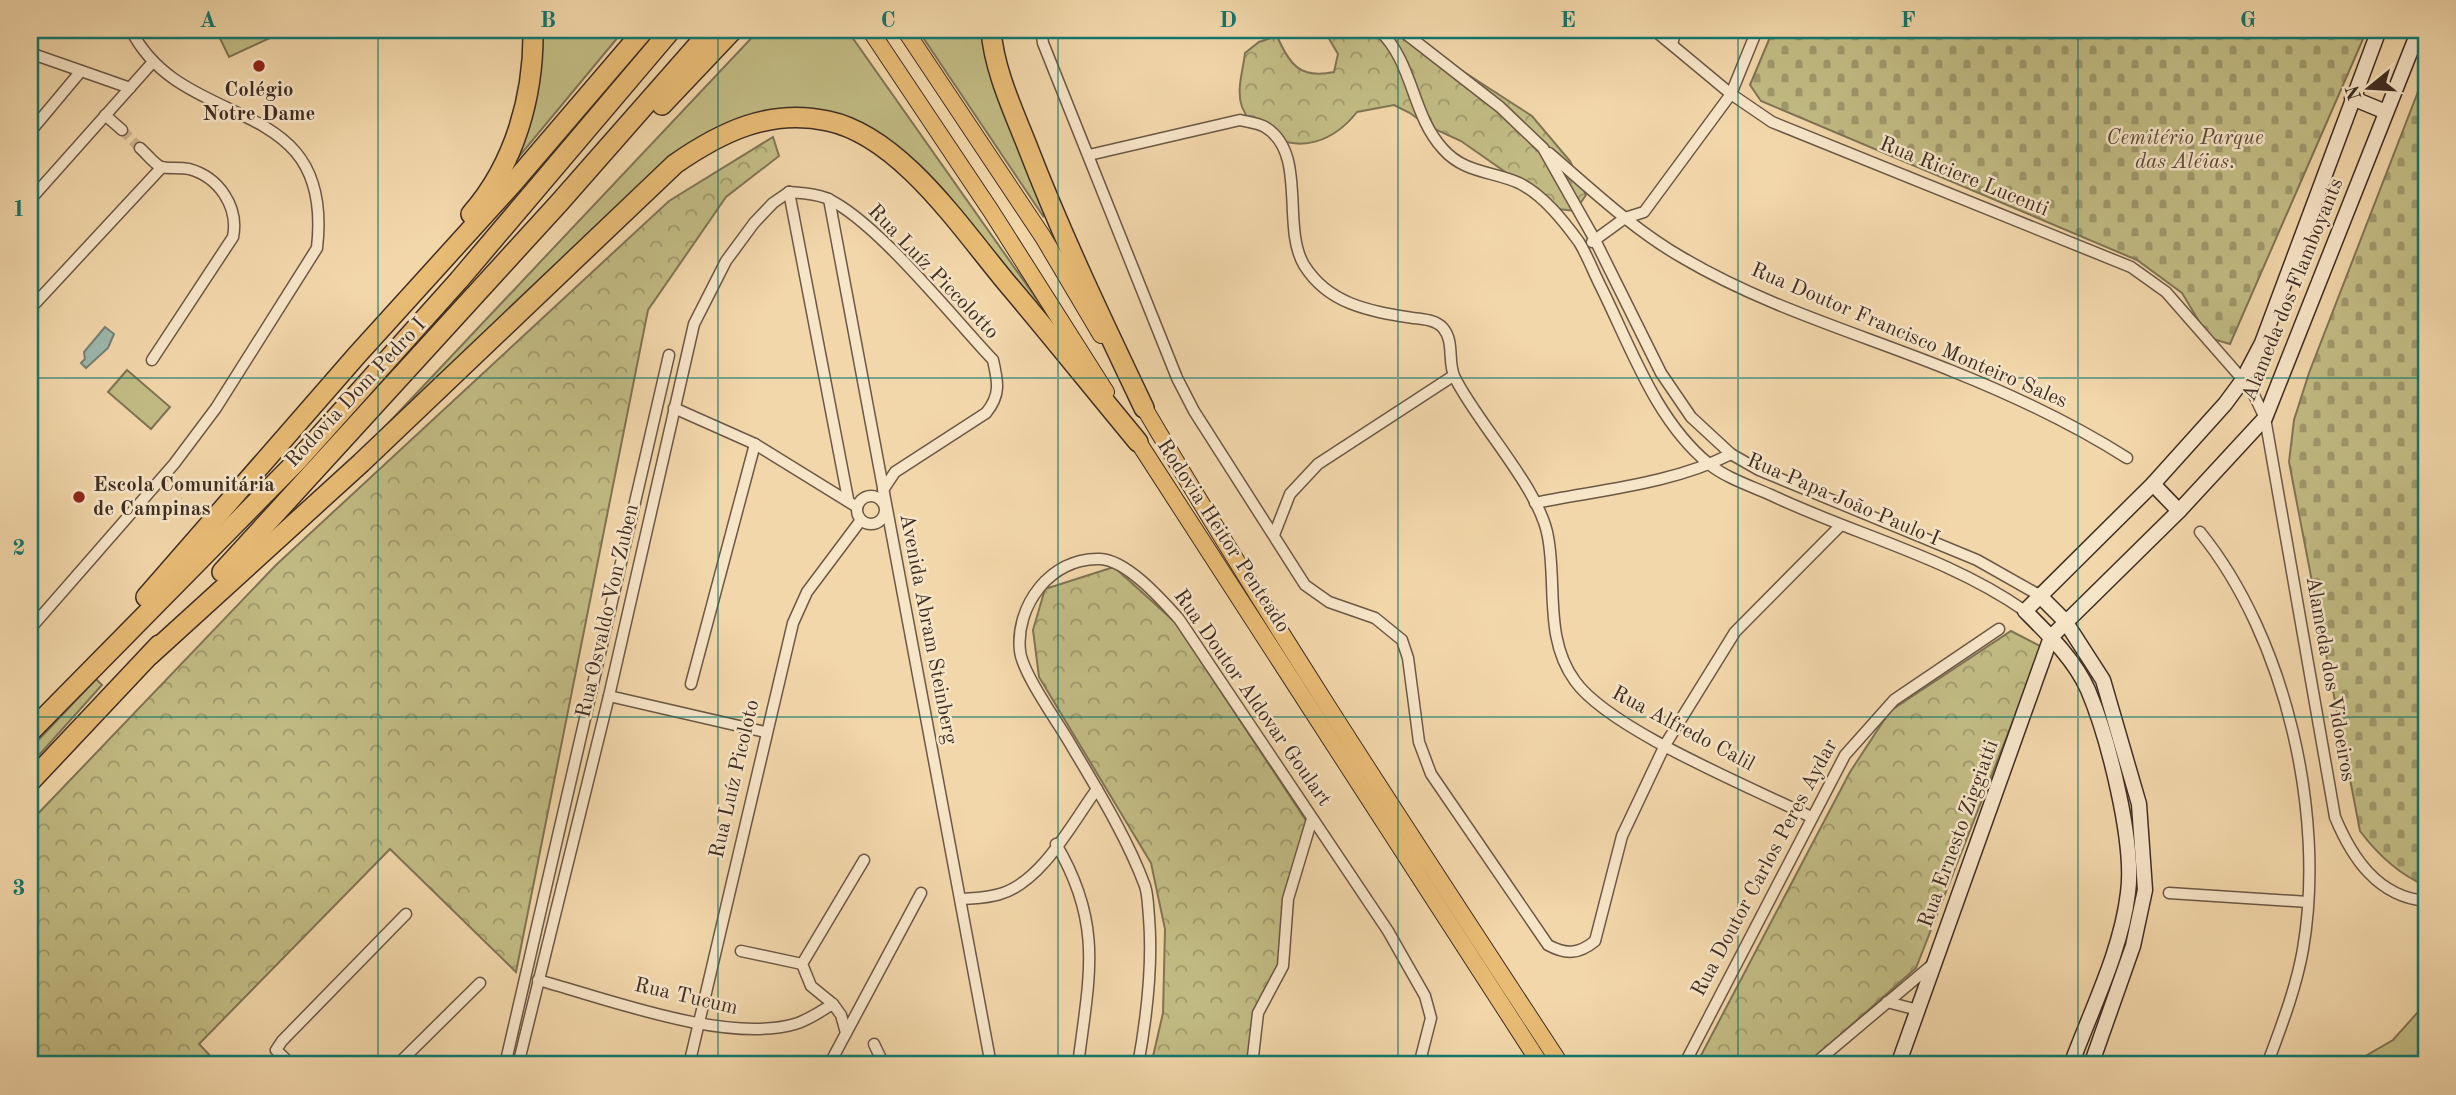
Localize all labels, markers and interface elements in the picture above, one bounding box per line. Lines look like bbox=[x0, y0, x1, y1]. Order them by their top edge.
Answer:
text: A bbox=[199, 9, 217, 32]
text: B bbox=[540, 9, 556, 32]
text: C bbox=[880, 9, 896, 32]
text: D bbox=[1219, 9, 1237, 32]
text: E bbox=[1560, 9, 1576, 32]
text: F bbox=[1900, 9, 1916, 32]
text: G bbox=[2240, 9, 2256, 32]
north arrow bbox=[2334, 52, 2404, 122]
marker: Colégio Notre Dame bbox=[251, 58, 267, 74]
place label: Colégio Notre Dame bbox=[202, 80, 316, 125]
text: N bbox=[2344, 82, 2366, 102]
park label: Cemitério Parque das Aléias. bbox=[2106, 128, 2264, 173]
street label: Rua Riciere Lucenti bbox=[1876, 133, 2052, 221]
street label: Alameda dos Flamboyants bbox=[2239, 175, 2347, 405]
text: 1 bbox=[12, 198, 26, 221]
street label: Rua Luíz Piccolotto bbox=[863, 201, 1003, 343]
street label: Rua Doutor Francisco Monteiro Sales bbox=[1748, 260, 2070, 412]
street label: Rodovia Dom Pedro I bbox=[282, 314, 430, 472]
street label: Rodovia Heitor Penteado bbox=[1153, 435, 1293, 637]
street label: Rua Papa João Paulo I bbox=[1744, 450, 1942, 550]
place label: Escola Comunitária de Campinas bbox=[93, 475, 275, 520]
marker: Escola Comunitária de Campinas bbox=[71, 489, 87, 505]
street label: Rua Osvaldo Von Zuben bbox=[573, 502, 643, 720]
street label: Avenida Abram Steinberg bbox=[895, 512, 961, 747]
text: 2 bbox=[12, 537, 26, 560]
street label: Alameda dos Vidoeiros bbox=[2302, 575, 2358, 783]
street label: Rua Doutor Aldovar Goulart bbox=[1169, 586, 1335, 810]
street label: Rua Alfredo Calil bbox=[1608, 683, 1758, 776]
street label: Rua Luíz Picoloto bbox=[707, 698, 763, 860]
street label: Rua Doutor Carlos Peres Aydar bbox=[1688, 735, 1842, 1000]
street label: Rua Ernesto Ziggiatti bbox=[1915, 737, 2003, 931]
text: 3 bbox=[12, 877, 26, 900]
street label: Rua Tucum bbox=[632, 975, 740, 1019]

